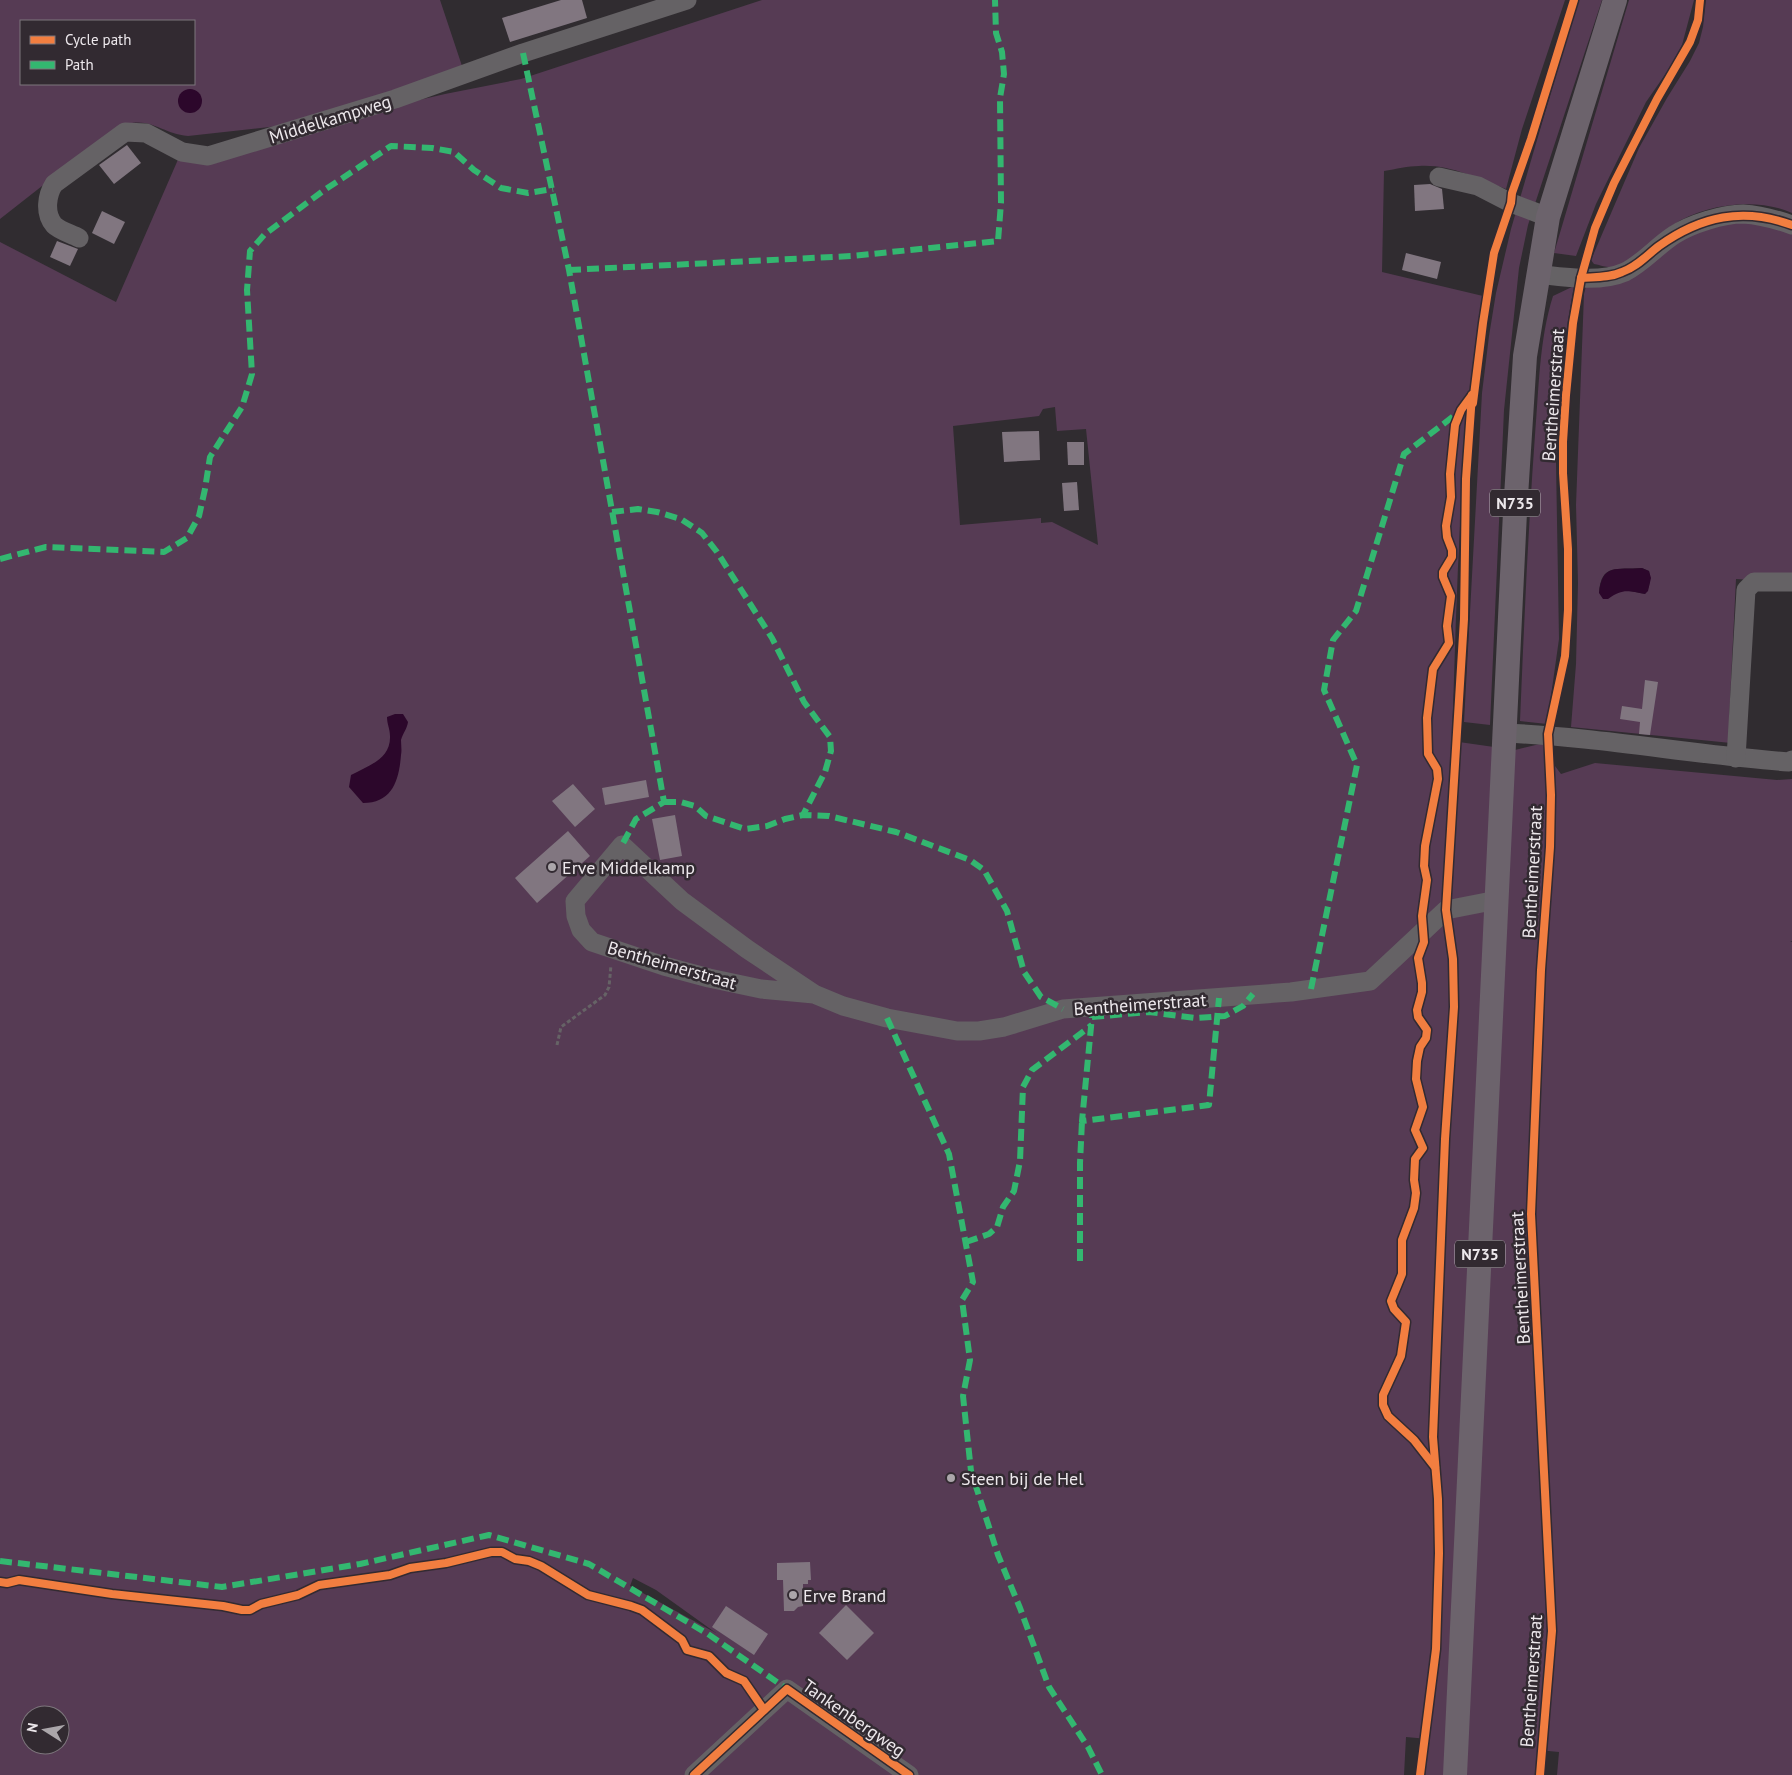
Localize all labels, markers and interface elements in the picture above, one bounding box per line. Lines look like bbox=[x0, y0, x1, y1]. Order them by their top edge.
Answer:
legend bbox=[20, 20, 195, 85]
text: Cycle path bbox=[65, 30, 131, 49]
text: Path bbox=[65, 55, 94, 74]
street label: Middelkampweg bbox=[266, 90, 394, 148]
street label: Bentheimerstraat bbox=[1537, 328, 1569, 462]
road number: N735 bbox=[1490, 489, 1540, 516]
street label: Bentheimerstraat bbox=[1517, 805, 1547, 939]
place label: Erve Middelkamp bbox=[562, 856, 695, 879]
marker: Erve Middelkamp bbox=[546, 861, 558, 873]
street label: Bentheimerstraat bbox=[605, 936, 739, 994]
street label: Bentheimerstraat bbox=[1073, 988, 1207, 1020]
street label: Bentheimerstraat bbox=[1505, 1211, 1535, 1345]
road number: N735 bbox=[1455, 1240, 1505, 1268]
place label: Steen bij de Hel bbox=[961, 1467, 1084, 1490]
marker: Steen bij de Hel bbox=[945, 1472, 957, 1484]
place label: Erve Brand bbox=[803, 1584, 886, 1607]
marker: Erve Brand bbox=[787, 1589, 799, 1601]
street label: Bentheimerstraat bbox=[1515, 1614, 1547, 1748]
street label: Tankenbergweg bbox=[798, 1674, 910, 1762]
north arrow bbox=[20, 1705, 70, 1755]
text: N bbox=[23, 1721, 42, 1734]

